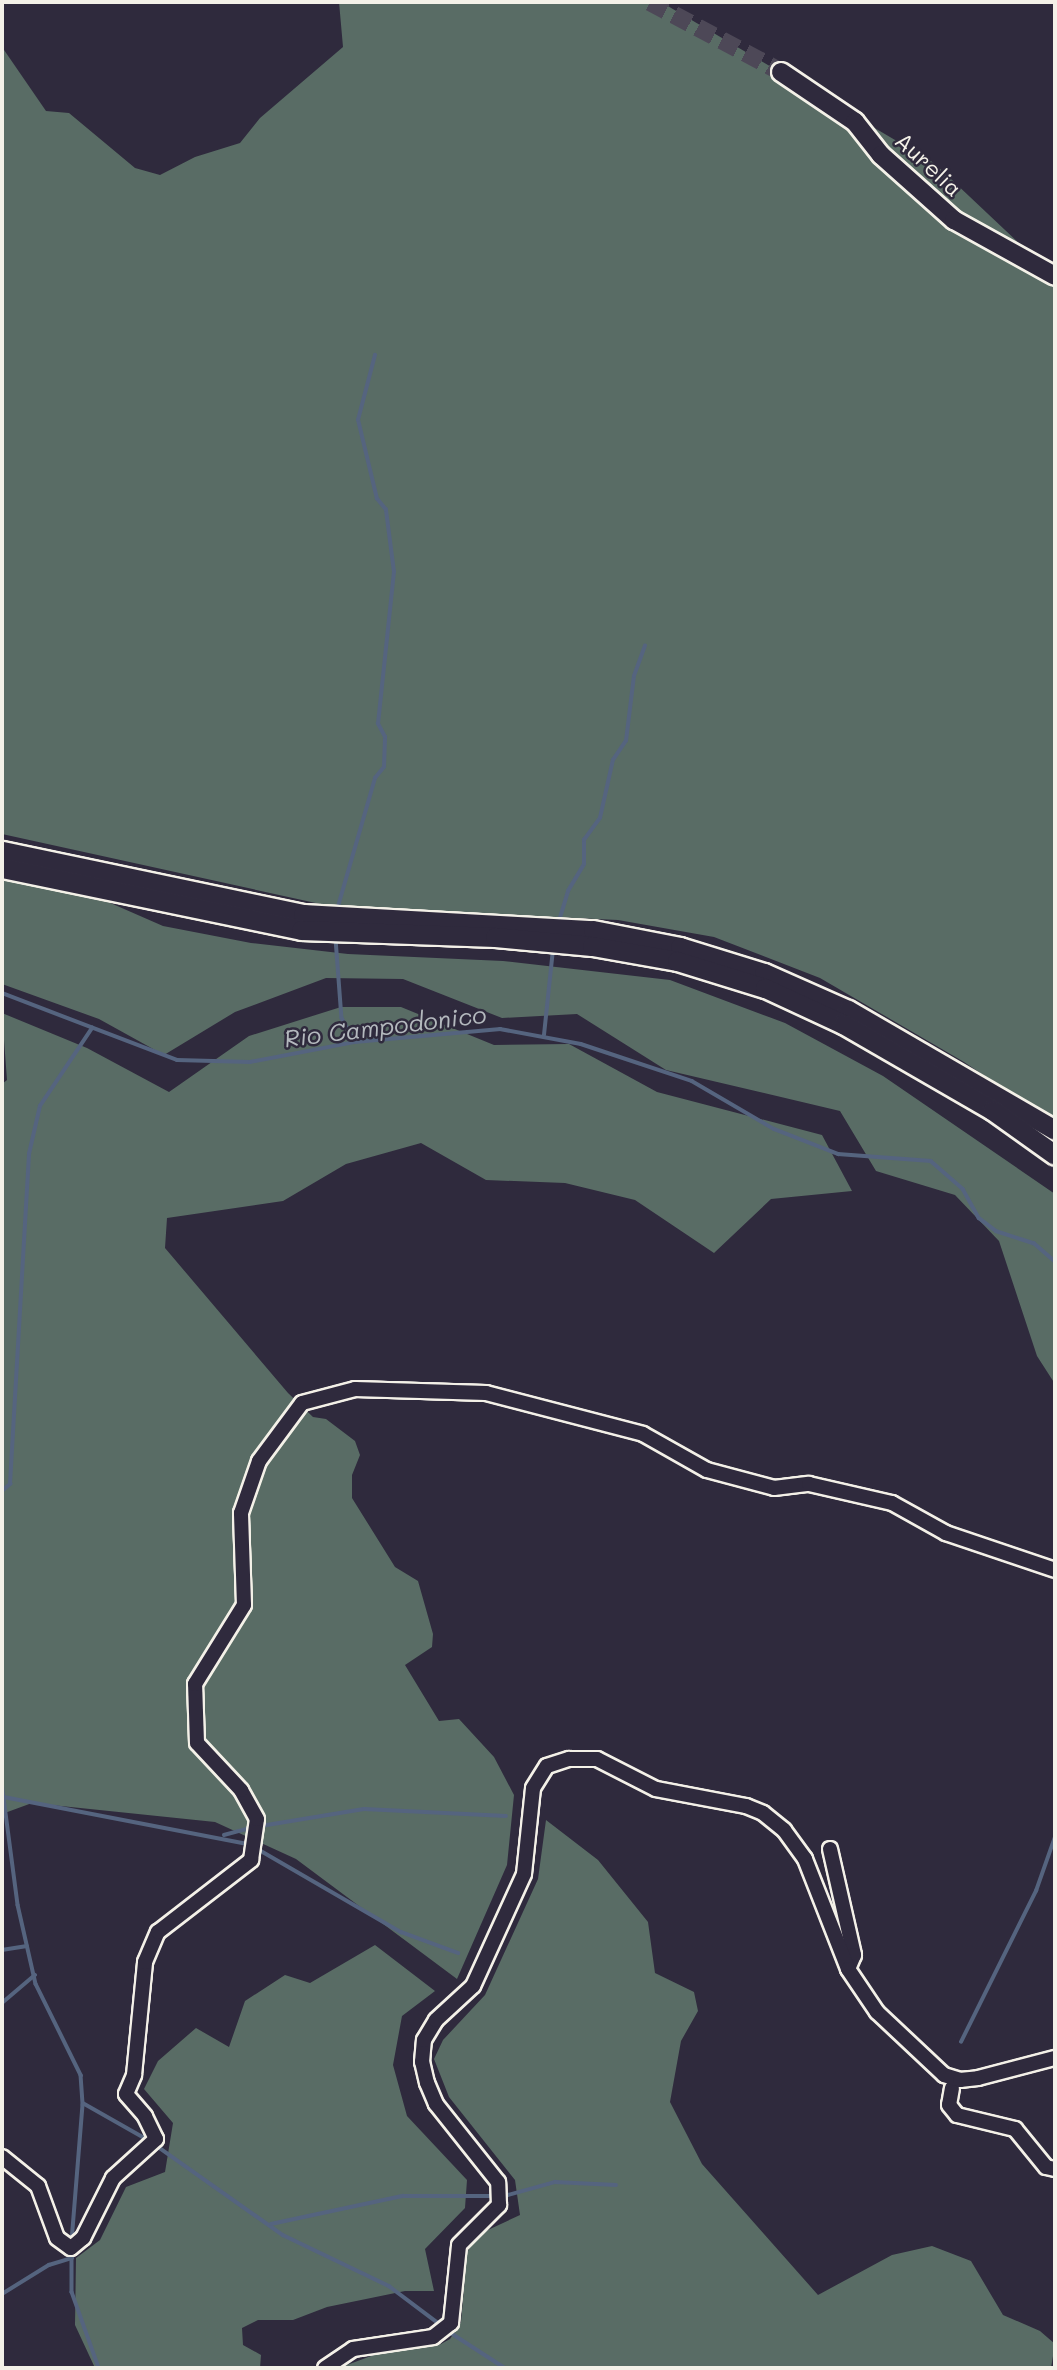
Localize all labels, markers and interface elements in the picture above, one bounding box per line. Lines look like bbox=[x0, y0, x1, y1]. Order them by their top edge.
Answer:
street label: Aurelia bbox=[890, 126, 968, 202]
water label: Rio Campodonico bbox=[282, 999, 488, 1053]

